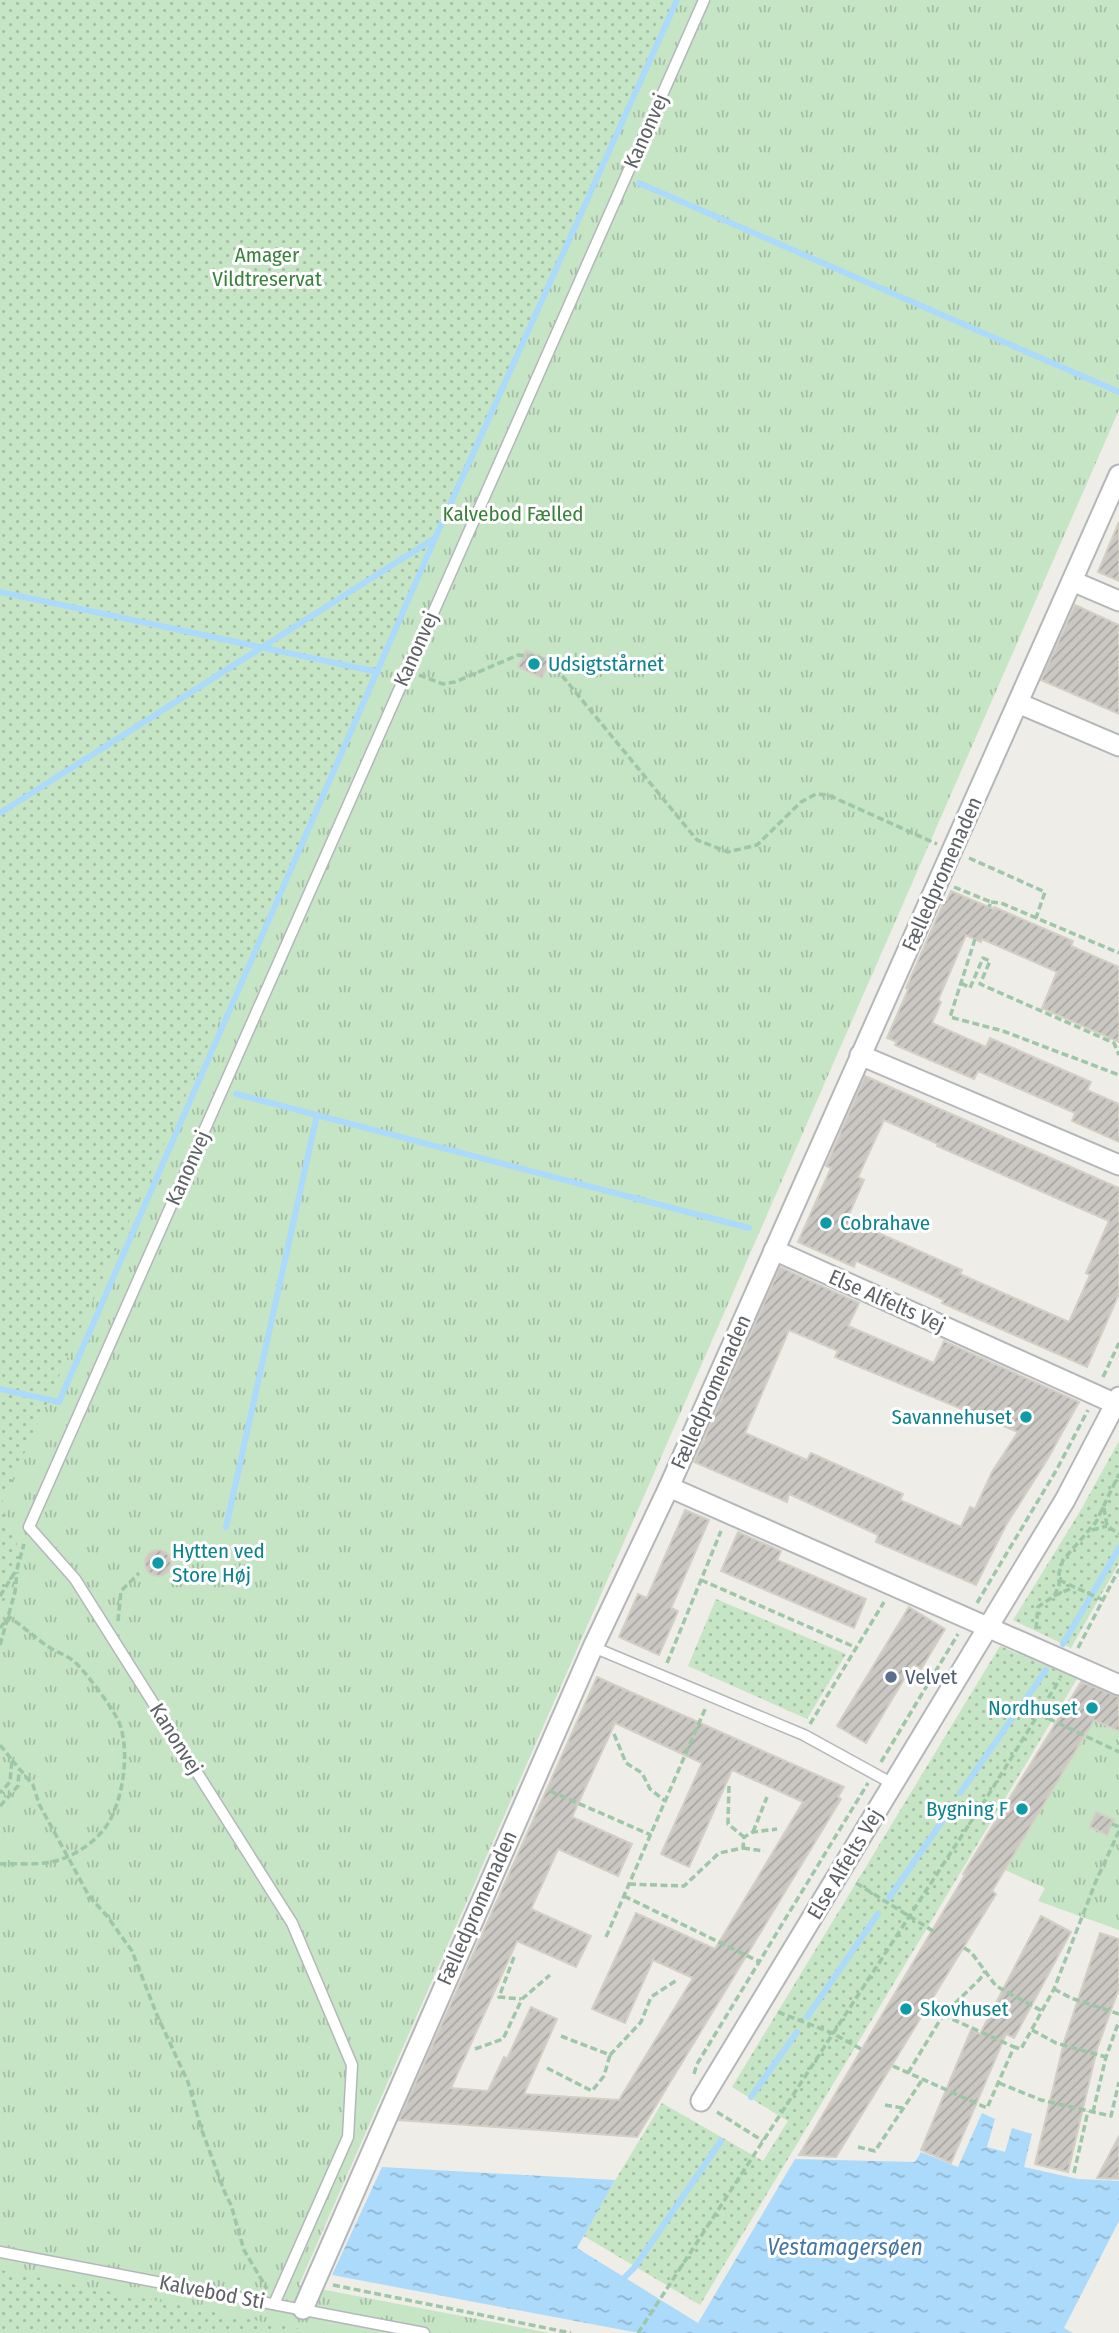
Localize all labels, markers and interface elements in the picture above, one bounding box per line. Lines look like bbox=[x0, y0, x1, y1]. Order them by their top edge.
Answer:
street label: Kanonvej bbox=[618, 90, 674, 172]
park label: Amager Vildtreservat bbox=[212, 242, 322, 292]
park label: Kalvebod Fælled bbox=[442, 501, 584, 527]
street label: Kanonvej bbox=[388, 608, 444, 690]
place label: Udsigtstårnet bbox=[548, 651, 664, 677]
marker: Udsigtstårnet bbox=[526, 656, 542, 672]
street label: Fælledpromenaden bbox=[896, 793, 988, 955]
street label: Kanonvej bbox=[160, 1127, 216, 1209]
place label: Cobrahave bbox=[840, 1210, 930, 1236]
marker: Cobrahave bbox=[818, 1215, 834, 1231]
street label: Else Alfelts Vej bbox=[825, 1264, 949, 1338]
street label: Fælledpromenaden bbox=[665, 1311, 757, 1473]
place label: Savannehuset bbox=[892, 1404, 1012, 1430]
marker: Savannehuset bbox=[1018, 1409, 1034, 1425]
place label: Hytten ved Store Høj bbox=[172, 1538, 265, 1588]
marker: Hytten ved Store Høj bbox=[150, 1555, 166, 1571]
place label: Velvet bbox=[905, 1664, 958, 1690]
marker: Velvet bbox=[883, 1669, 899, 1685]
place label: Nordhuset bbox=[988, 1695, 1078, 1721]
street label: Kanonvej bbox=[144, 1699, 208, 1779]
marker: Nordhuset bbox=[1084, 1700, 1100, 1716]
place label: Bygning F bbox=[926, 1796, 1008, 1822]
marker: Bygning F bbox=[1014, 1801, 1030, 1817]
street label: Else Alfelts Vej bbox=[802, 1804, 888, 1924]
street label: Fælledpromenaden bbox=[431, 1827, 523, 1989]
place label: Skovhuset bbox=[920, 1996, 1009, 2022]
marker: Skovhuset bbox=[898, 2001, 914, 2017]
water label: Vestamagersøen bbox=[767, 2233, 923, 2261]
street label: Kalvebod Sti bbox=[157, 2269, 267, 2315]

